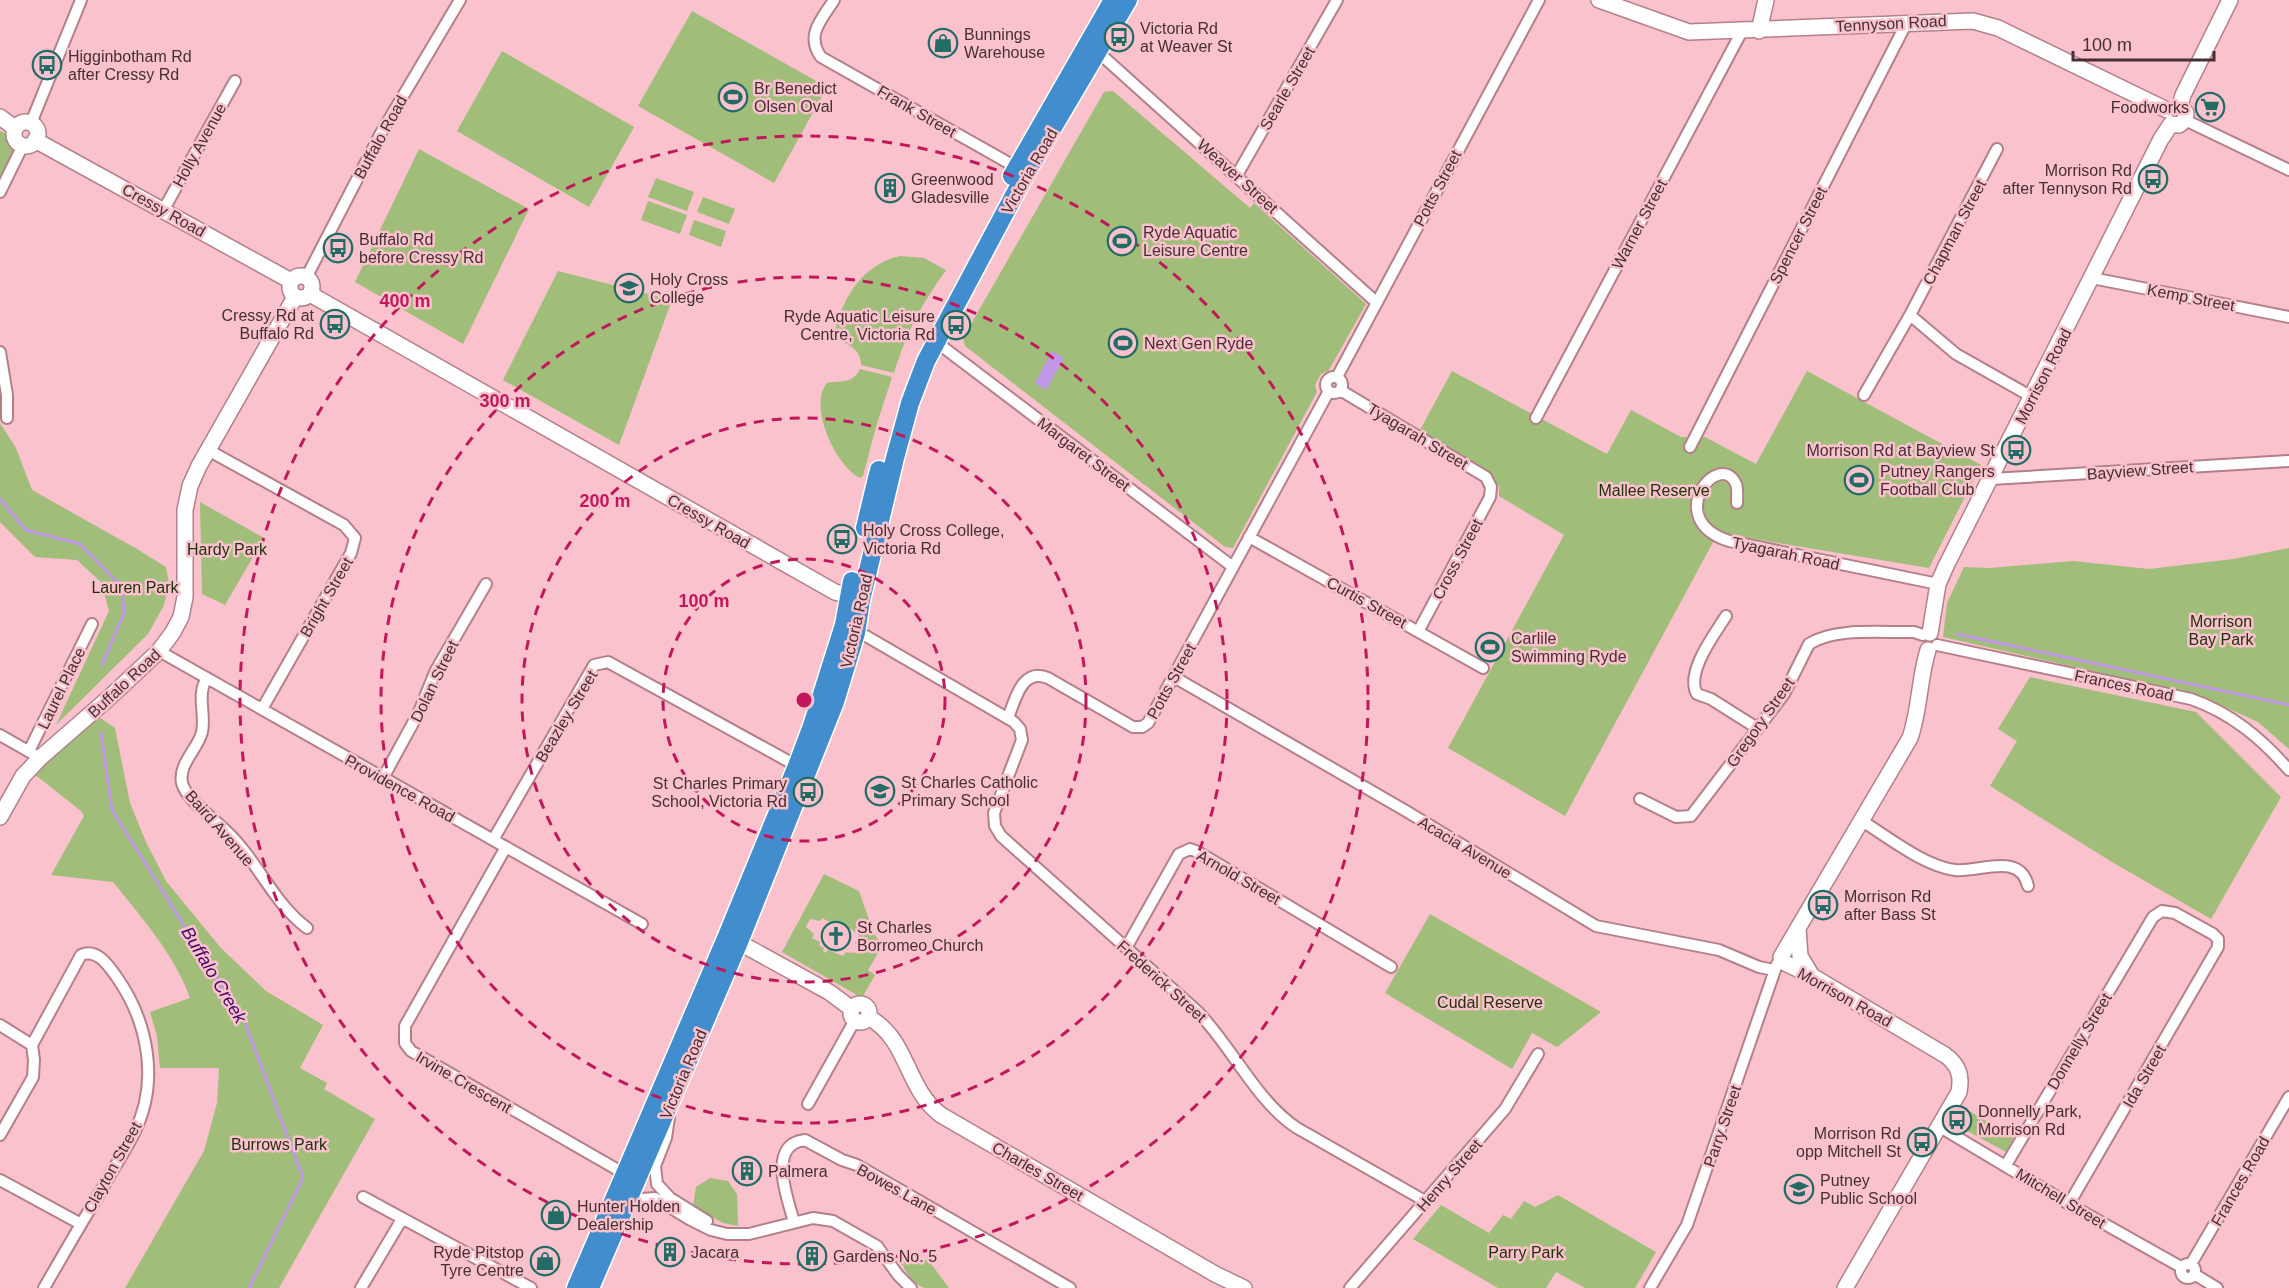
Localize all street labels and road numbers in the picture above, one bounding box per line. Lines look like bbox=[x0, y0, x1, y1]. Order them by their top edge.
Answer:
street label: Tennyson Road bbox=[1835, 12, 1947, 35]
street label: Searle Street bbox=[1257, 43, 1318, 133]
street label: Frank Street bbox=[874, 82, 960, 141]
street label: Buffalo Road bbox=[351, 93, 410, 182]
street label: Holly Avenue bbox=[169, 100, 229, 190]
street label: Victoria Road bbox=[998, 126, 1061, 217]
street label: Weaver Street bbox=[1194, 136, 1282, 217]
street label: Potts Street bbox=[1410, 147, 1465, 229]
street label: Warner Street bbox=[1609, 176, 1670, 272]
street label: Chapman Street bbox=[1920, 176, 1990, 288]
street label: Cressy Road bbox=[119, 181, 208, 240]
street label: Spencer Street bbox=[1767, 183, 1830, 287]
street label: Kemp Street bbox=[2146, 281, 2237, 314]
street label: Morrison Road bbox=[2012, 326, 2075, 427]
street label: Tyagarah Street bbox=[1365, 400, 1471, 473]
street label: Margaret Street bbox=[1034, 414, 1134, 495]
street label: Bayview Street bbox=[2086, 458, 2194, 483]
street label: Cressy Road bbox=[664, 491, 753, 552]
street label: Cross Street bbox=[1429, 516, 1486, 602]
street label: Tyagarah Road bbox=[1731, 534, 1841, 573]
street label: Bright Street bbox=[297, 554, 356, 640]
street label: Victoria Road bbox=[837, 573, 876, 670]
street label: Curtis Street bbox=[1324, 573, 1410, 632]
street label: Dolan Street bbox=[407, 637, 462, 725]
street label: Potts Street bbox=[1144, 640, 1199, 722]
street label: Laurel Place bbox=[34, 644, 89, 732]
street label: Buffalo Road bbox=[85, 646, 164, 721]
street label: Beazley Street bbox=[532, 667, 601, 765]
street label: Frances Road bbox=[2073, 667, 2175, 704]
street label: Gregory Street bbox=[1723, 674, 1798, 770]
street label: Providence Road bbox=[342, 751, 458, 826]
street label: Baird Avenue bbox=[182, 787, 257, 870]
street label: Acacia Avenue bbox=[1415, 813, 1514, 882]
street label: Arnold Street bbox=[1194, 847, 1284, 908]
street label: Frederick Street bbox=[1114, 937, 1210, 1026]
street label: Morrison Road bbox=[1795, 965, 1895, 1030]
street label: Donnelly Street bbox=[2044, 990, 2115, 1093]
street label: Victoria Road bbox=[657, 1027, 710, 1122]
street label: Ida Street bbox=[2120, 1041, 2169, 1111]
street label: Irvine Crescent bbox=[413, 1048, 515, 1117]
street label: Parry Street bbox=[1701, 1083, 1745, 1169]
street label: Clayton Street bbox=[80, 1118, 145, 1216]
street label: Frances Road bbox=[2208, 1133, 2273, 1229]
street label: Henry Street bbox=[1414, 1135, 1486, 1215]
street label: Charles Street bbox=[989, 1139, 1087, 1205]
street label: Bowes Lane bbox=[854, 1161, 939, 1218]
street label: Mitchell Street bbox=[2013, 1165, 2109, 1232]

